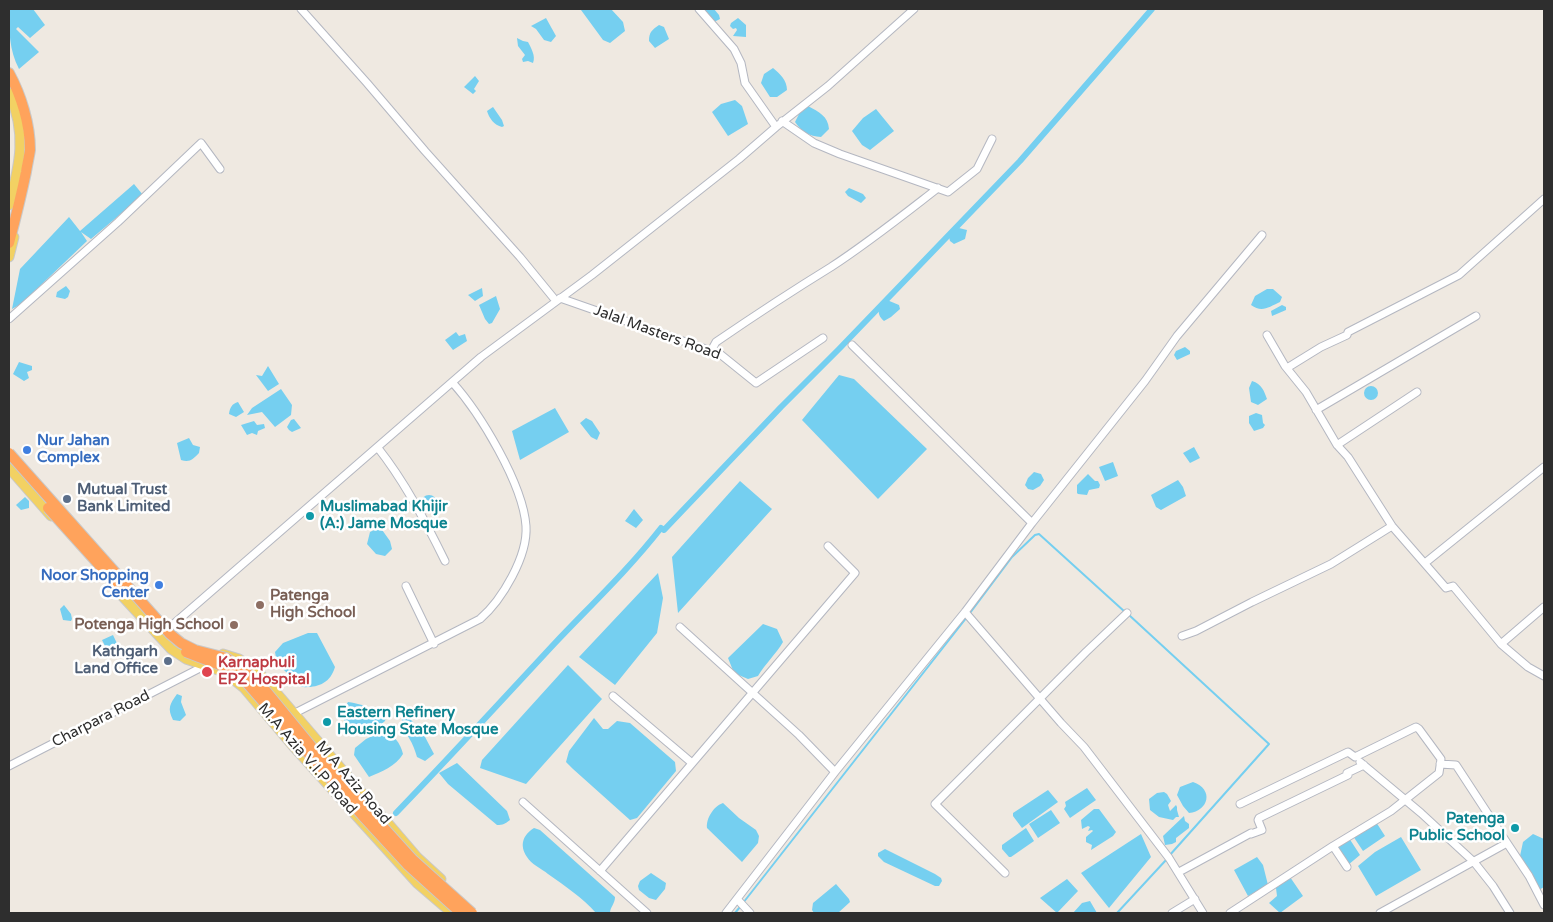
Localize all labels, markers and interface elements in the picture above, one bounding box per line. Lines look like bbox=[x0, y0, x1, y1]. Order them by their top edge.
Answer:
street label: Jalal Masters Road bbox=[591, 302, 723, 364]
place label: Nur Jahan Complex bbox=[37, 432, 110, 467]
marker: Nur Jahan Complex bbox=[21, 444, 33, 456]
place label: Mutual Trust Bank Limited bbox=[77, 481, 170, 516]
marker: Mutual Trust Bank Limited bbox=[61, 493, 73, 505]
place label: Muslimabad Khijir (A:) Jame Mosque bbox=[320, 498, 448, 533]
marker: Muslimabad Khijir (A:) Jame Mosque bbox=[304, 510, 316, 522]
place label: Noor Shopping Center bbox=[41, 567, 149, 602]
marker: Noor Shopping Center bbox=[153, 579, 165, 591]
place label: Patenga High School bbox=[270, 587, 356, 622]
marker: Patenga High School bbox=[254, 599, 266, 611]
place label: Potenga High School bbox=[74, 616, 224, 634]
marker: Potenga High School bbox=[228, 619, 240, 631]
place label: Kathgarh Land Office bbox=[74, 643, 158, 678]
place label: Karnaphuli EPZ Hospital bbox=[218, 654, 310, 689]
marker: Kathgarh Land Office bbox=[162, 655, 174, 667]
marker: Karnaphuli EPZ Hospital bbox=[200, 665, 214, 679]
street label: Charpara Road bbox=[49, 687, 153, 751]
street label: M.A Azia V.I.P Road bbox=[254, 700, 360, 818]
place label: Eastern Refinery Housing State Mosque bbox=[337, 704, 498, 739]
marker: Eastern Refinery Housing State Mosque bbox=[321, 716, 333, 728]
street label: M A Aziz Road bbox=[312, 737, 394, 829]
place label: Patenga Public School bbox=[1409, 810, 1505, 845]
marker: Patenga Public School bbox=[1509, 822, 1521, 834]

